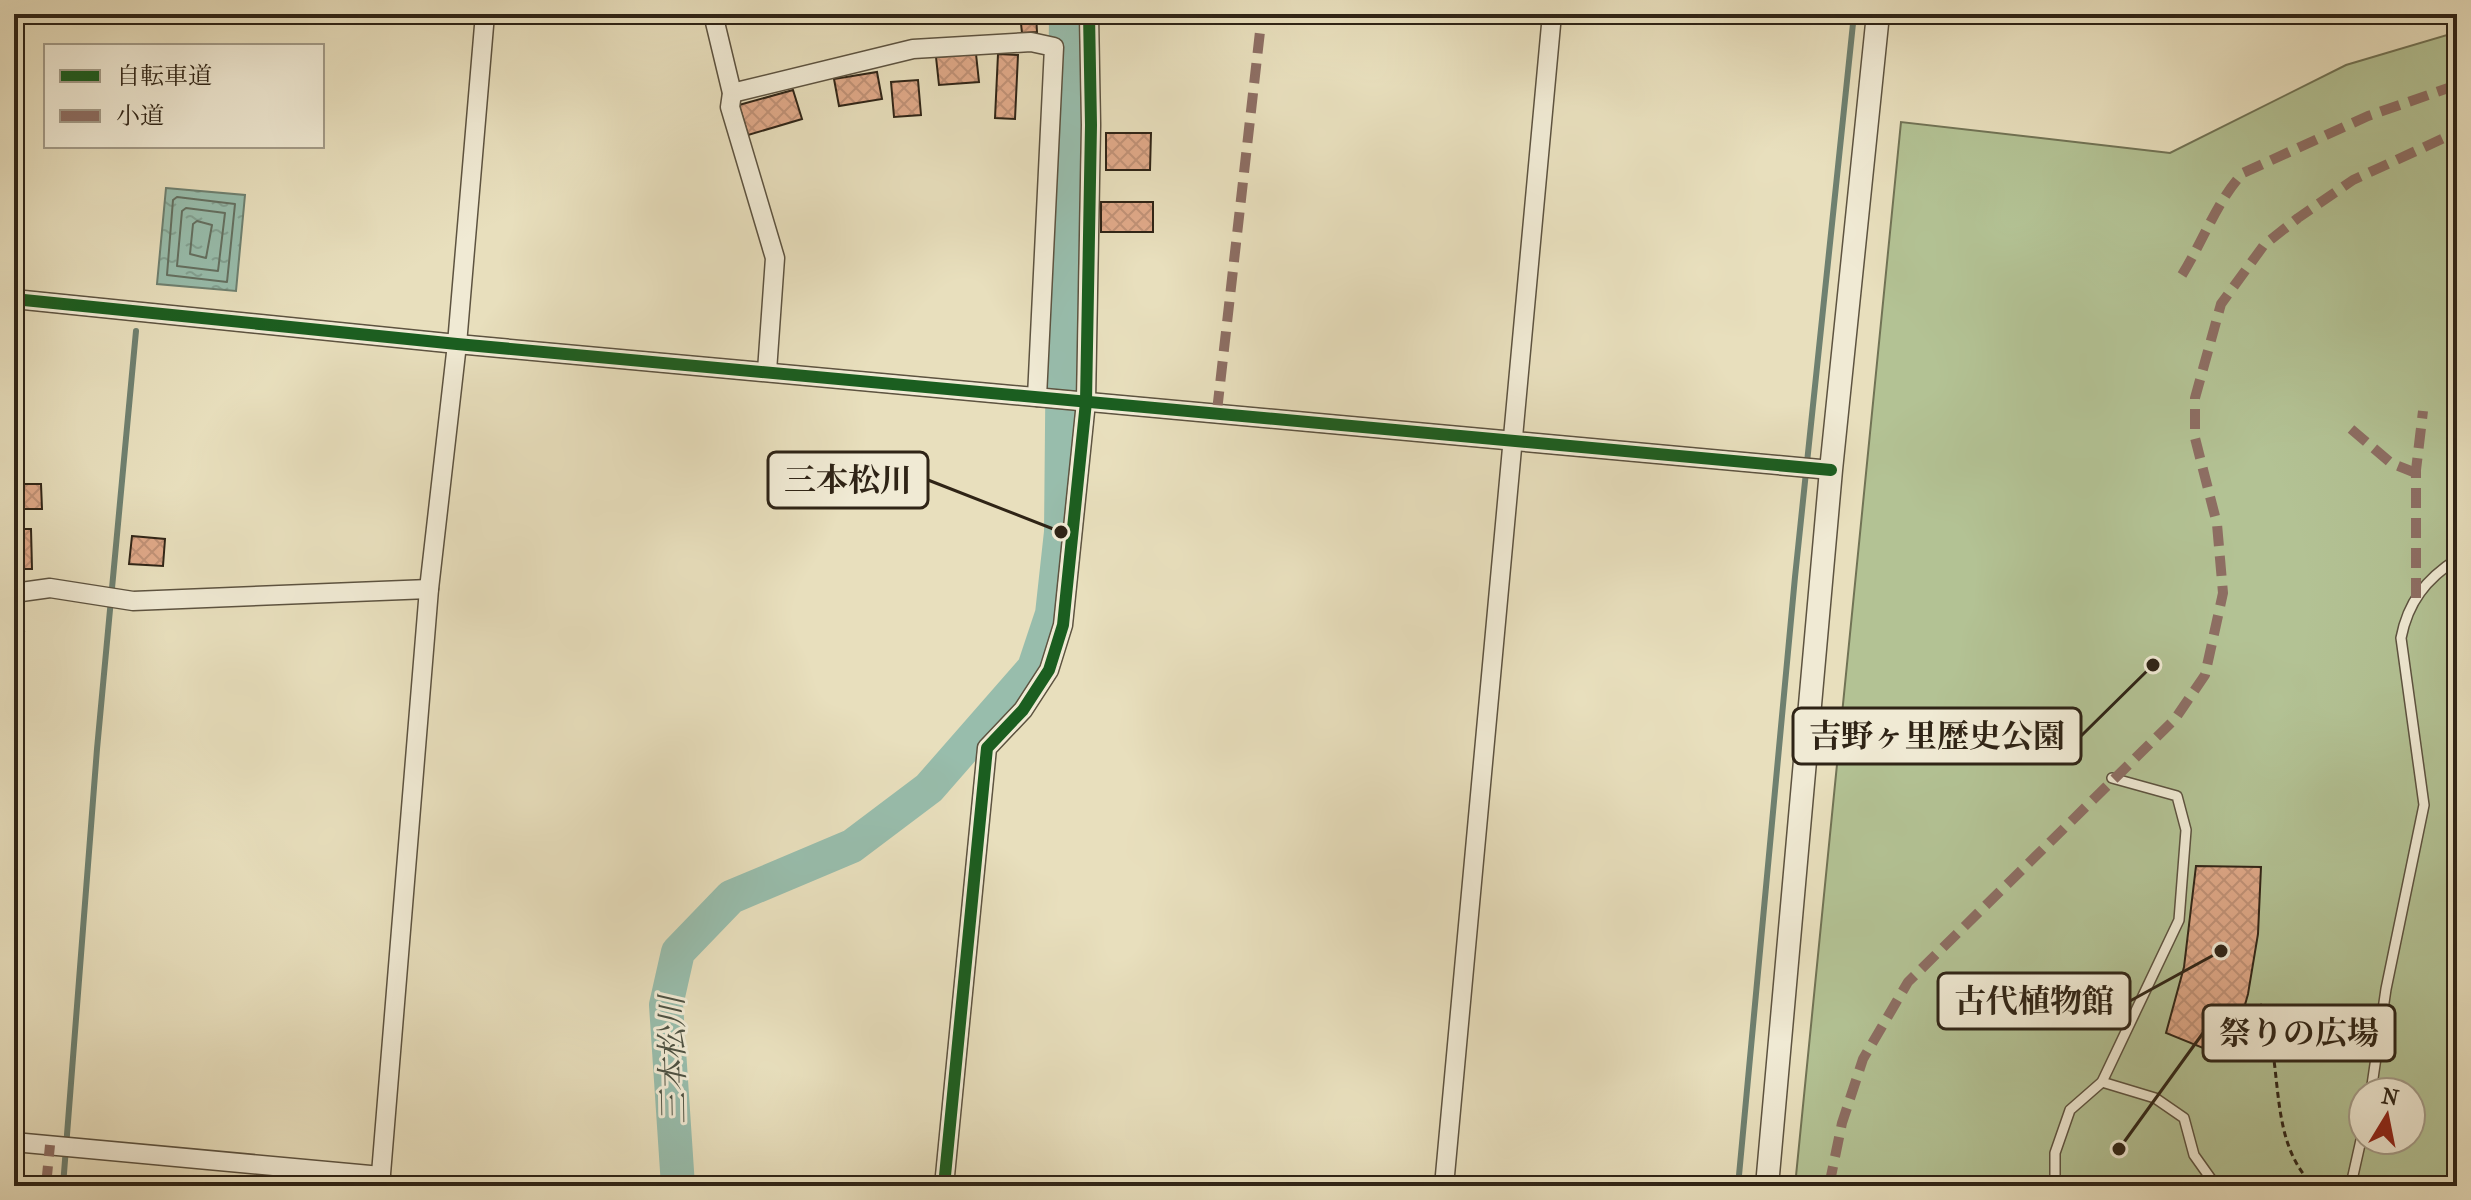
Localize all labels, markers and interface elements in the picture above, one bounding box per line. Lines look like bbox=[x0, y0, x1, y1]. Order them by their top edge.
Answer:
legend bbox=[44, 44, 324, 148]
text: 自転車道 bbox=[116, 62, 212, 90]
text: 小道 bbox=[116, 102, 164, 130]
callout: 三本松川 bbox=[768, 452, 928, 508]
text: 三本松川 bbox=[784, 462, 912, 499]
callout: 吉野ヶ里歴史公園 bbox=[1793, 708, 2081, 764]
text: 吉野ヶ里歴史公園 bbox=[1809, 718, 2065, 755]
callout: 古代植物館 bbox=[1938, 973, 2130, 1029]
text: 古代植物館 bbox=[1954, 983, 2114, 1020]
water label: 三本松川 bbox=[653, 993, 693, 1124]
callout: 祭りの広場 bbox=[2203, 1005, 2395, 1061]
text: 祭りの広場 bbox=[2219, 1015, 2379, 1052]
north arrow bbox=[2347, 1076, 2427, 1156]
text: N bbox=[2380, 1083, 2401, 1112]

